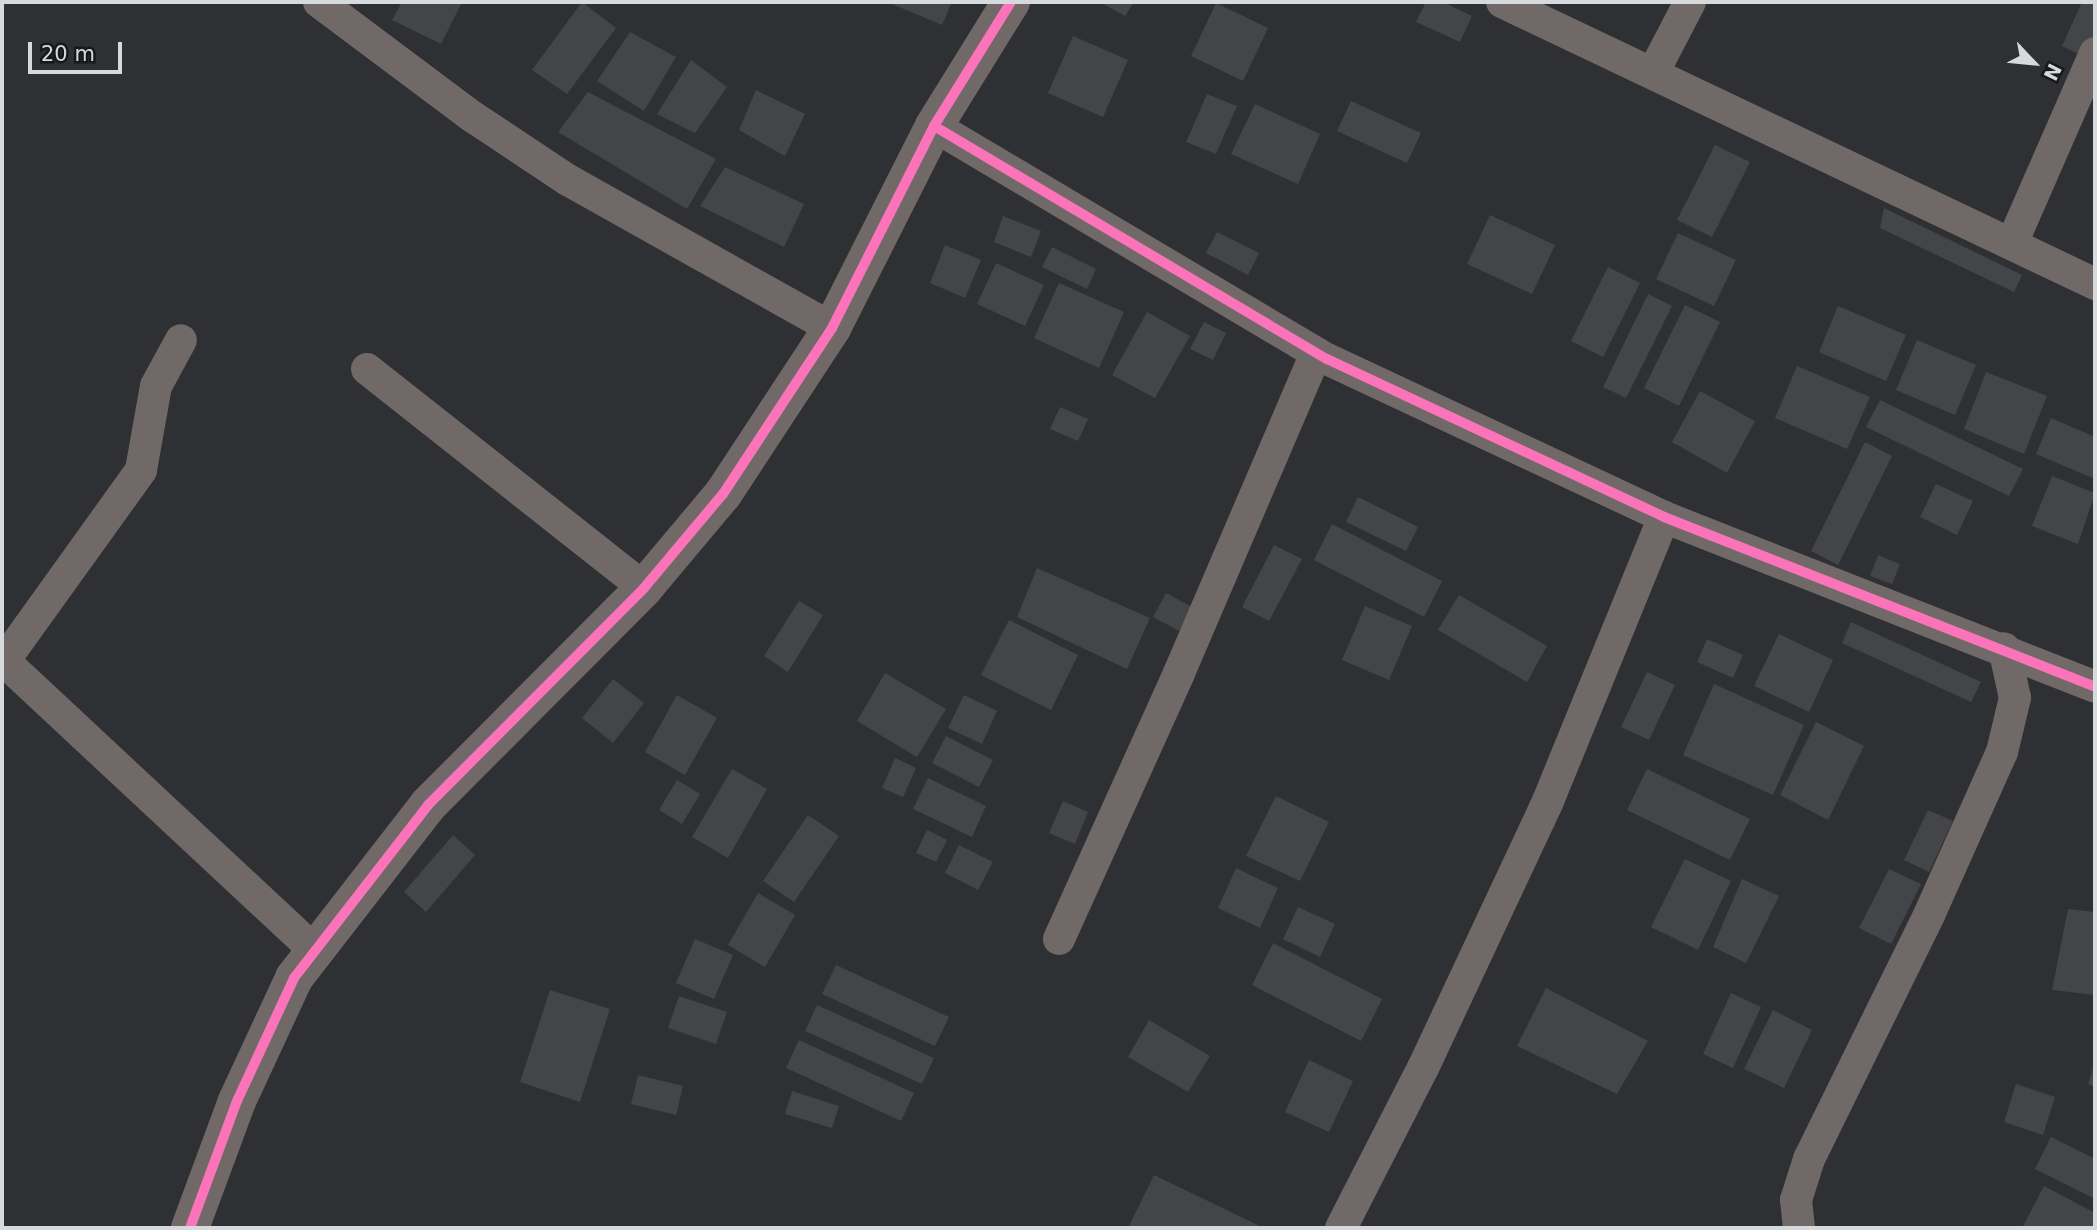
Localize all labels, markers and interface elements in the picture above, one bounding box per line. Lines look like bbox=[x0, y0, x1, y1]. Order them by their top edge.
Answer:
scale bar bbox=[32, 28, 126, 72]
north arrow bbox=[1999, 28, 2069, 98]
text: 20 m bbox=[41, 42, 95, 66]
text: N bbox=[2040, 60, 2066, 84]

